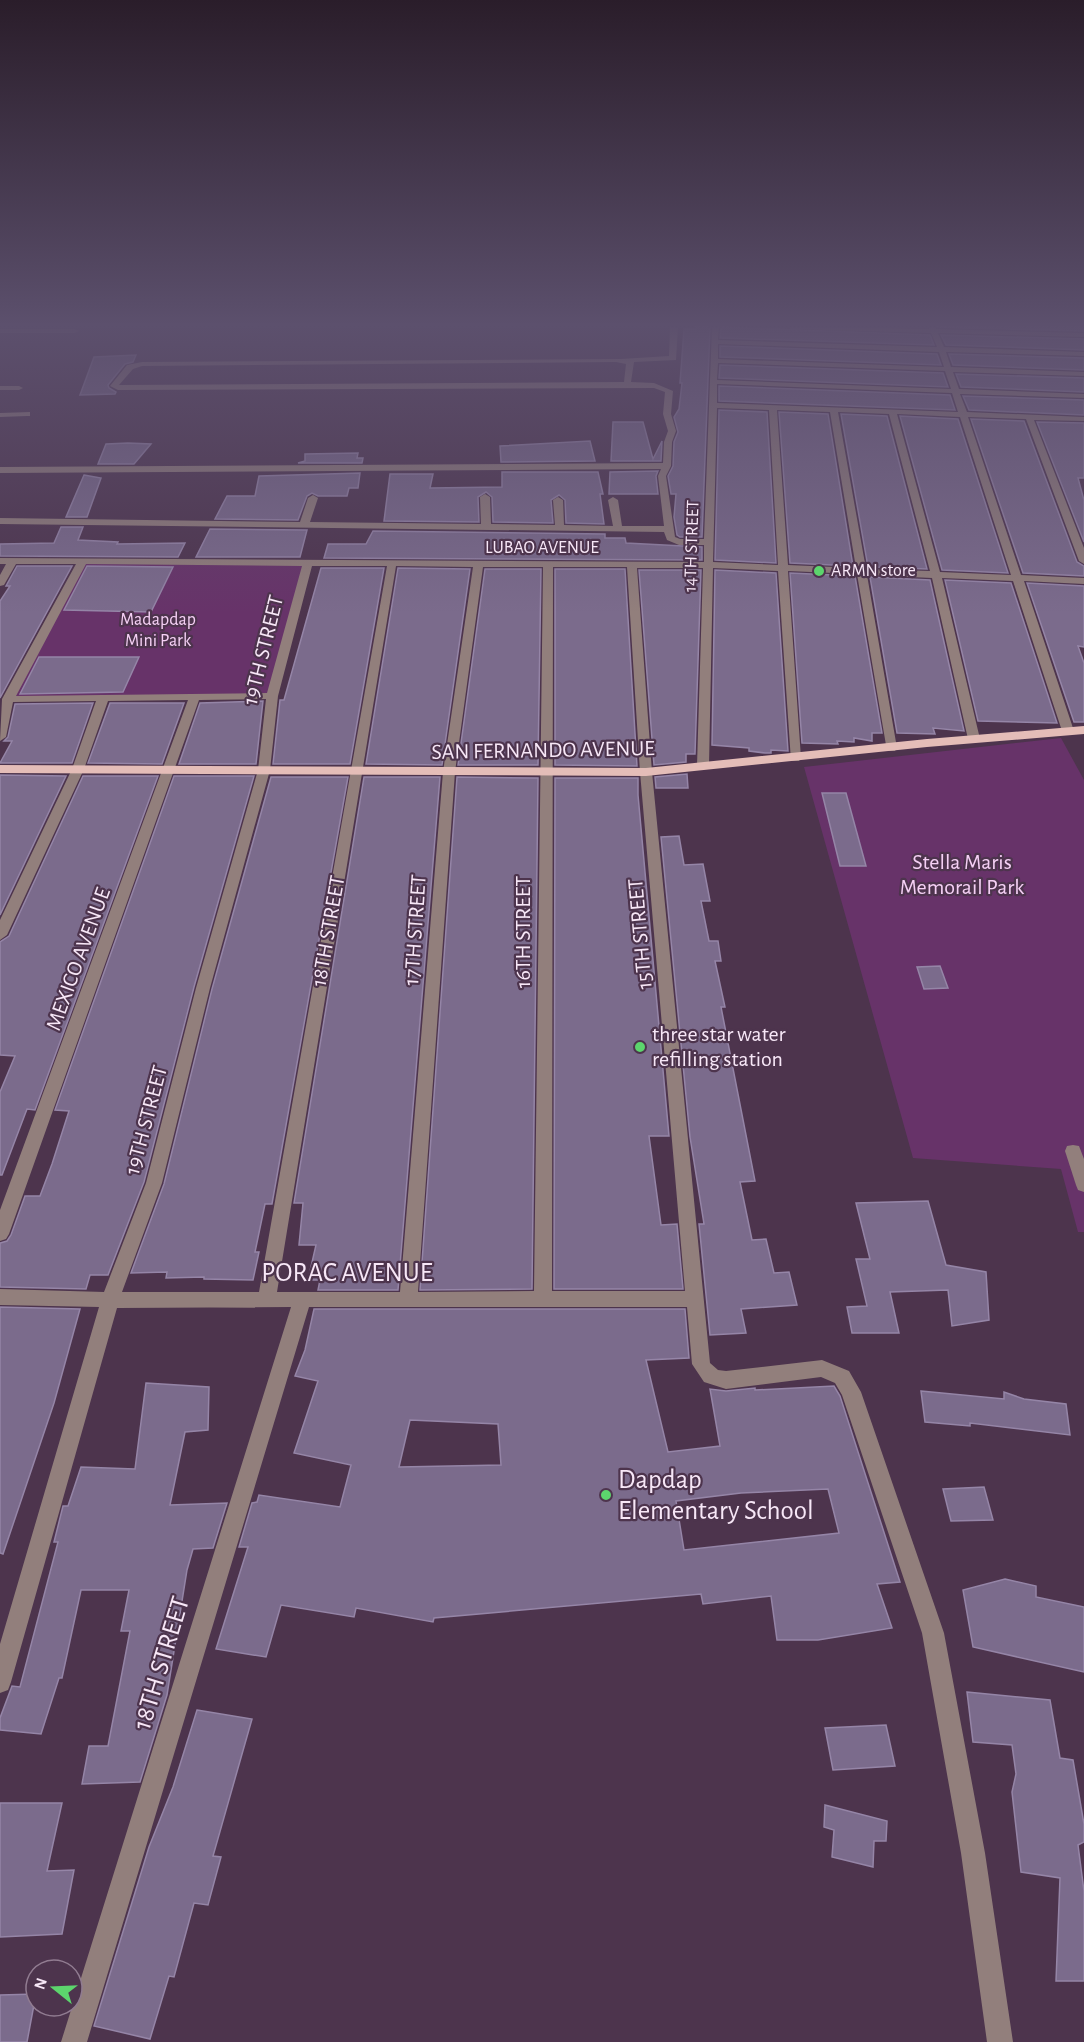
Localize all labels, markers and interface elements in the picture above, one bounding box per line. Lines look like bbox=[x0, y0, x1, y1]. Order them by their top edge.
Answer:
street label: 14TH STREET bbox=[681, 499, 703, 592]
street label: LUBAO AVENUE bbox=[485, 539, 599, 557]
place label: ARMN store bbox=[831, 562, 916, 580]
marker: ARMN store bbox=[812, 564, 826, 578]
street label: 19TH STREET bbox=[239, 593, 287, 707]
park label: Madapdap Mini Park bbox=[120, 611, 196, 650]
street label: SAN FERNANDO AVENUE bbox=[431, 737, 655, 763]
park label: Stella Maris Memorail Park bbox=[900, 851, 1024, 898]
street label: 18TH STREET bbox=[307, 873, 349, 988]
street label: 17TH STREET bbox=[400, 874, 430, 986]
street label: 16TH STREET bbox=[512, 876, 534, 988]
street label: 15TH STREET bbox=[624, 877, 656, 990]
street label: MEXICO AVENUE bbox=[42, 884, 114, 1033]
place label: three star water refilling station bbox=[652, 1023, 786, 1070]
marker: three star water refilling station bbox=[633, 1040, 647, 1054]
street label: 19TH STREET bbox=[121, 1063, 171, 1177]
street label: PORAC AVENUE bbox=[261, 1259, 433, 1286]
place label: Dapdap Elementary School bbox=[618, 1466, 814, 1525]
marker: Dapdap Elementary School bbox=[599, 1488, 613, 1502]
street label: 18TH STREET bbox=[128, 1593, 194, 1733]
north arrow bbox=[24, 1958, 84, 2018]
text: N bbox=[31, 1976, 50, 1991]

